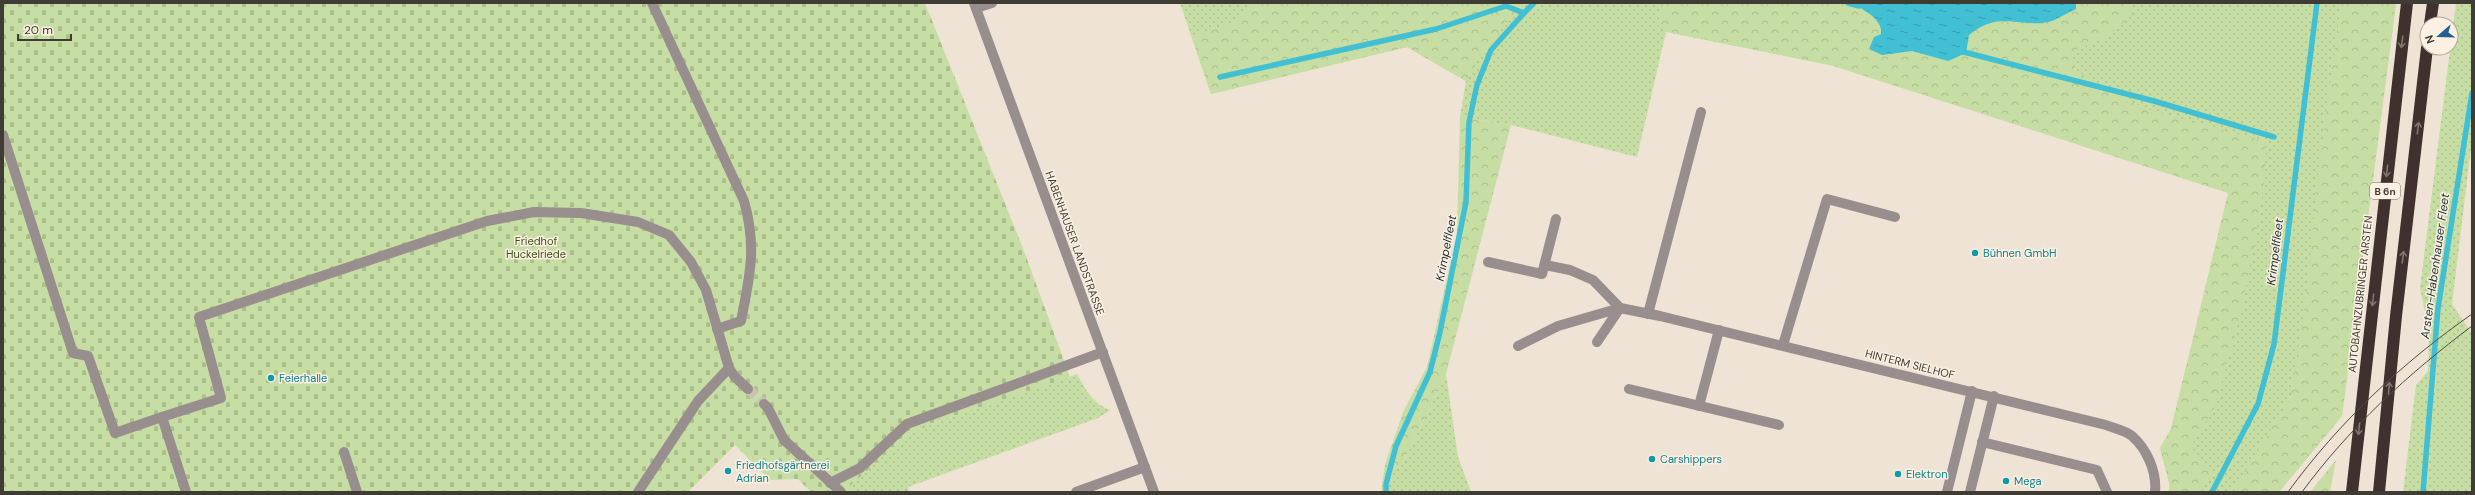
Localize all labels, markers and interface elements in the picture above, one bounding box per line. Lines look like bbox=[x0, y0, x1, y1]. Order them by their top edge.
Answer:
scale bar bbox=[18, 16, 71, 42]
north arrow bbox=[2419, 16, 2459, 56]
text: 20 m bbox=[24, 22, 53, 38]
text: N bbox=[2422, 33, 2438, 46]
one-way arrow bbox=[2398, 35, 2406, 48]
one-way arrow bbox=[2414, 122, 2422, 135]
one-way arrow bbox=[2383, 164, 2391, 177]
street label: HABENHAUSER LANDSTRASSE bbox=[1042, 169, 1108, 317]
road number: B 6n bbox=[2370, 183, 2400, 199]
water label: Arsten-Habenhauser Fleet bbox=[2417, 192, 2453, 341]
water label: Krimpelfleet bbox=[1432, 213, 1460, 282]
street label: AUTOBAHNZUBRINGER ARSTEN bbox=[2345, 215, 2375, 373]
water label: Krimpelfleet bbox=[2263, 217, 2287, 286]
park label: Friedhof Huckelriede bbox=[506, 234, 566, 261]
place label: Bühnen GmbH bbox=[1983, 246, 2057, 260]
marker: Bühnen GmbH bbox=[1970, 248, 1980, 258]
one-way arrow bbox=[2399, 251, 2407, 264]
one-way arrow bbox=[2369, 293, 2376, 306]
street label: HINTERM SIELHOF bbox=[1864, 346, 1956, 382]
place label: Feierhalle bbox=[279, 371, 327, 385]
marker: Feierhalle bbox=[266, 373, 276, 383]
one-way arrow bbox=[2385, 382, 2393, 395]
one-way arrow bbox=[2355, 422, 2362, 435]
place label: Carshippers bbox=[1660, 452, 1722, 466]
marker: Carshippers bbox=[1647, 454, 1657, 464]
place label: Friedhofsgärtnerei Adrian bbox=[736, 458, 829, 485]
marker: Friedhofsgärtnerei Adrian bbox=[723, 466, 733, 476]
place label: Elektron bbox=[1906, 467, 1947, 481]
marker: Elektron bbox=[1893, 469, 1903, 479]
place label: Mega bbox=[2014, 474, 2042, 488]
marker: Mega bbox=[2001, 476, 2011, 486]

